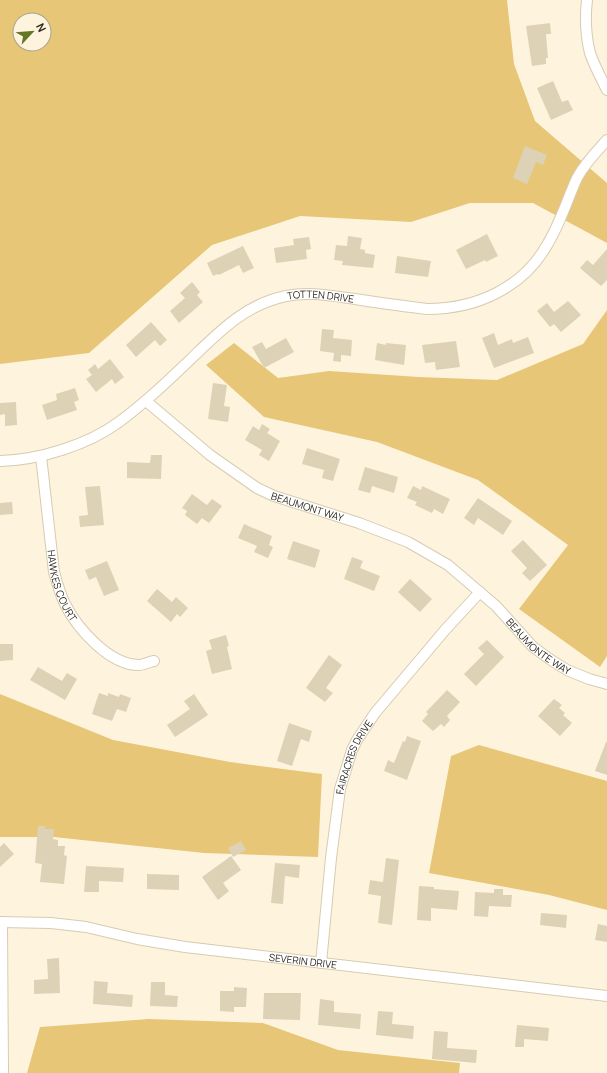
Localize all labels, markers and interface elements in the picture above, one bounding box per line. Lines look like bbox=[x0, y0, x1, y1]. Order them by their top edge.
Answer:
north arrow bbox=[12, 12, 52, 52]
text: N bbox=[33, 21, 50, 34]
street label: TOTTEN DRIVE bbox=[286, 287, 355, 306]
street label: BEAUMONT WAY bbox=[269, 489, 346, 525]
street label: HAWKES COURT bbox=[45, 549, 81, 624]
street label: BEAUMONTE WAY bbox=[503, 615, 573, 678]
street label: FAIRACRES DRIVE bbox=[332, 717, 376, 795]
street label: SEVERIN DRIVE bbox=[268, 950, 338, 972]

